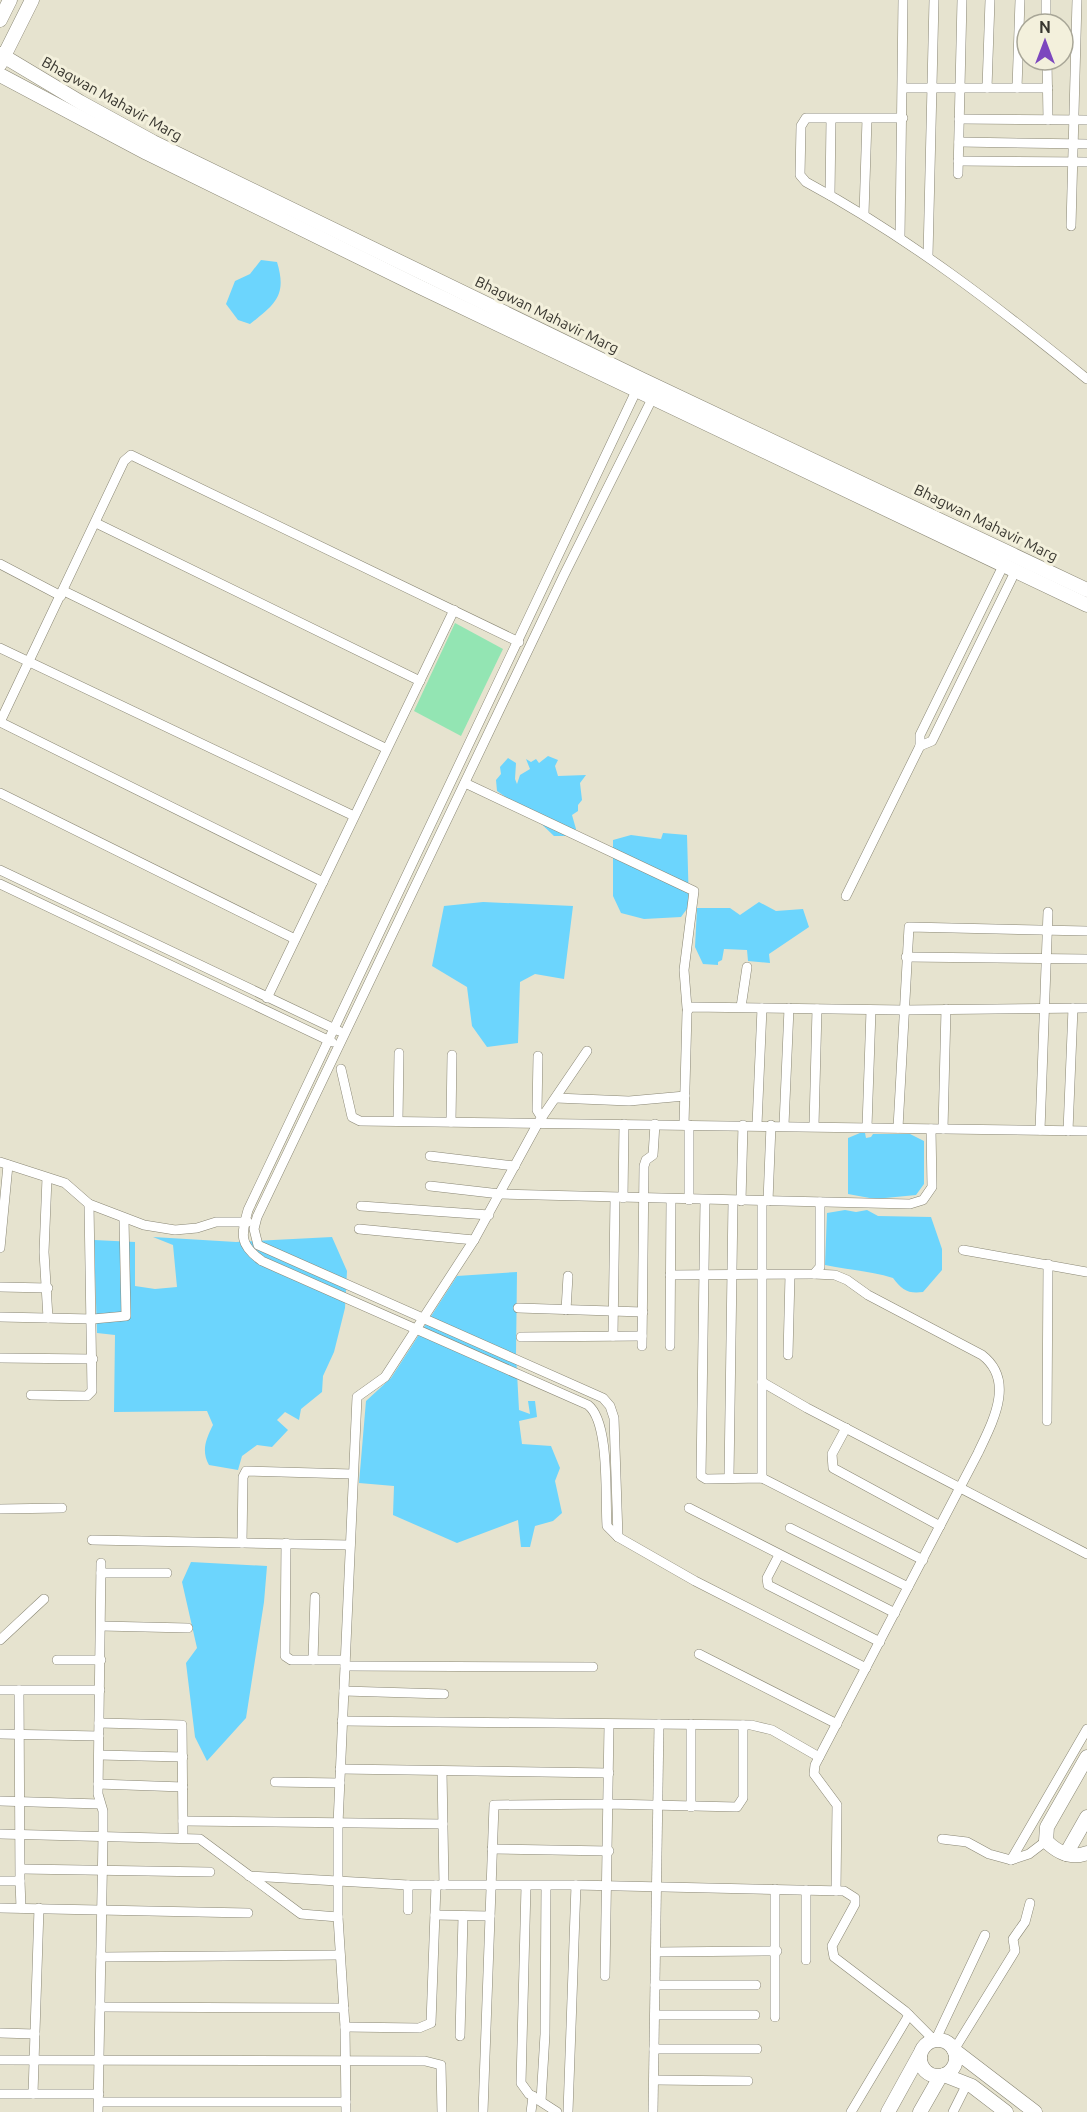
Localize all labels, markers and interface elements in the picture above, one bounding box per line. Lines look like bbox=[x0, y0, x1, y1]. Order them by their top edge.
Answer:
north arrow bbox=[1015, 12, 1075, 72]
text: N bbox=[1039, 18, 1051, 36]
street label: Bhagwan Mahavir Marg bbox=[39, 53, 185, 144]
street label: Bhagwan Mahavir Marg bbox=[473, 272, 622, 357]
street label: Bhagwan Mahavir Marg bbox=[912, 480, 1061, 565]

